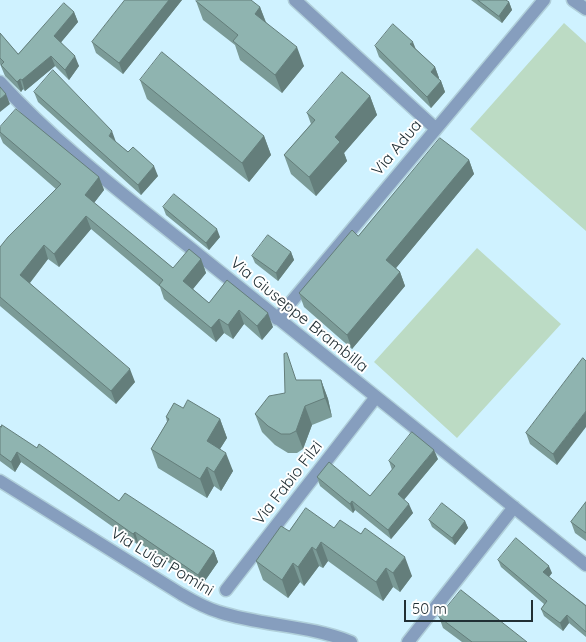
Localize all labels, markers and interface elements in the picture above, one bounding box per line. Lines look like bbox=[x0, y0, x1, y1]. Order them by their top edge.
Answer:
street label: Via Adua bbox=[368, 116, 426, 180]
street label: Via Giuseppe Brambilla bbox=[226, 253, 372, 377]
street label: Via Fabio Filzi bbox=[249, 437, 327, 529]
street label: Via Luigi Pomini bbox=[107, 524, 217, 600]
scale bar bbox=[406, 590, 535, 622]
text: 50 m bbox=[412, 599, 447, 618]

